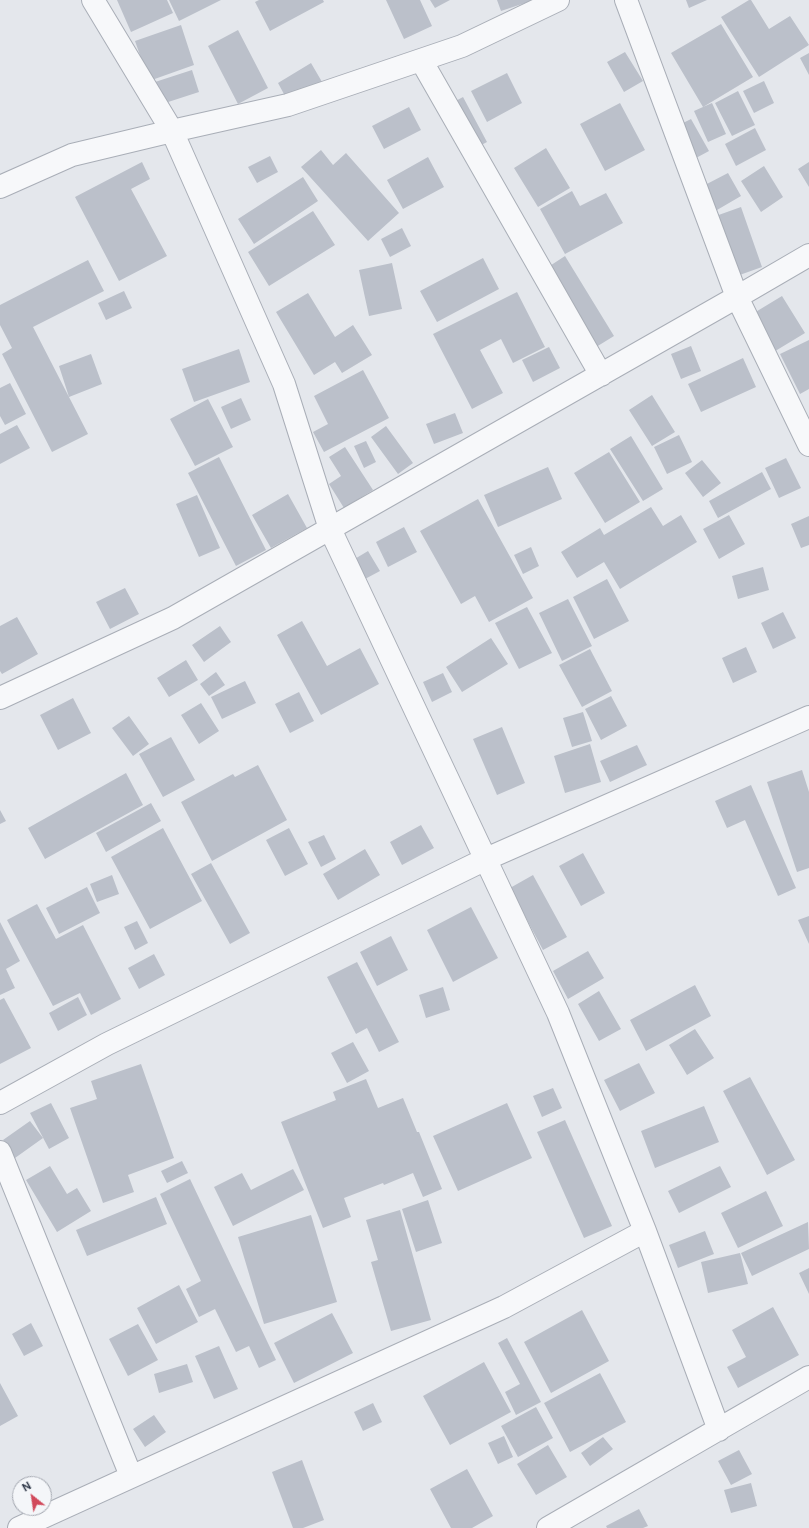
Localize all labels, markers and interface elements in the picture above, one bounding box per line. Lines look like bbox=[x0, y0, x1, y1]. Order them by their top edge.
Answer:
north arrow bbox=[12, 1476, 52, 1516]
text: N bbox=[20, 1478, 33, 1495]

